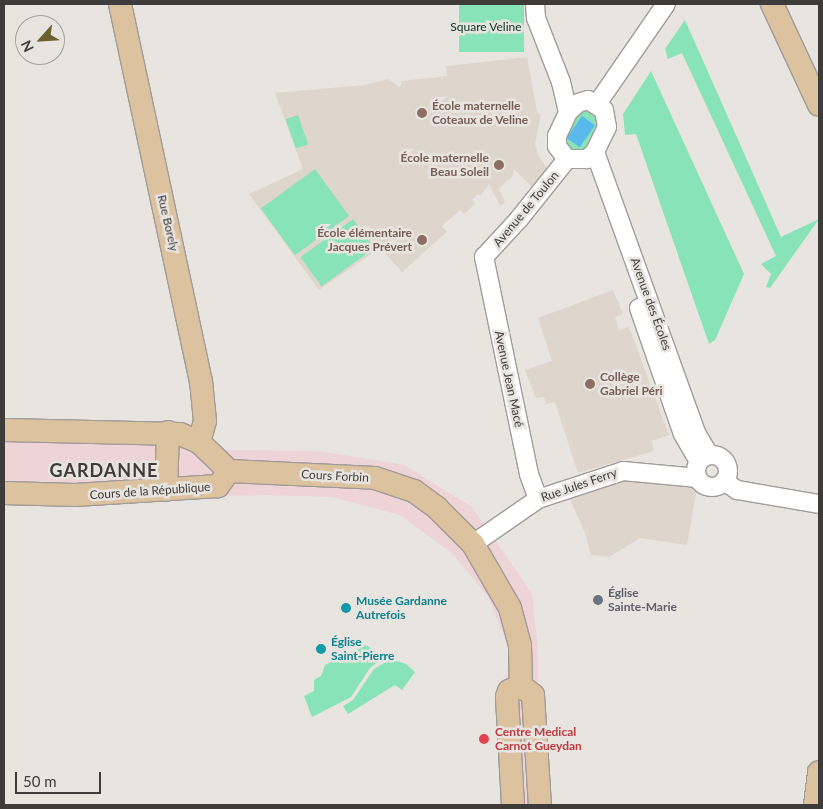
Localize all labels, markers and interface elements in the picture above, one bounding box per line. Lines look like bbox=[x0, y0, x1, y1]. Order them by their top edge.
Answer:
north arrow bbox=[15, 15, 65, 65]
park label: Square Veline bbox=[450, 20, 522, 34]
text: N bbox=[17, 38, 37, 55]
place label: École maternelle Coteaux de Veline bbox=[432, 99, 529, 127]
marker: École maternelle Coteaux de Veline bbox=[416, 107, 428, 119]
place label: École maternelle Beau Soleil bbox=[401, 151, 489, 179]
marker: École maternelle Beau Soleil bbox=[493, 159, 505, 171]
street label: Avenue de Toulon bbox=[490, 168, 562, 250]
street label: Rue Borely bbox=[155, 193, 181, 253]
place label: École élémentaire Jacques Prévert bbox=[317, 226, 412, 254]
marker: École élémentaire Jacques Prévert bbox=[416, 234, 428, 246]
street label: Avenue des Écoles bbox=[628, 256, 674, 352]
street label: Avenue Jean Macé bbox=[492, 329, 526, 429]
place label: Collège Gabriel Péri bbox=[600, 370, 663, 398]
marker: Collège Gabriel Péri bbox=[584, 378, 596, 390]
district label: GARDANNE bbox=[49, 459, 159, 481]
street label: Rue Jules Ferry bbox=[539, 465, 619, 505]
street label: Cours Forbin bbox=[301, 467, 369, 485]
street label: Cours de la République bbox=[89, 480, 211, 502]
place label: Église Sainte-Marie bbox=[608, 586, 677, 614]
place label: Musée Gardanne Autrefois bbox=[356, 594, 447, 622]
marker: Église Sainte-Marie bbox=[592, 594, 604, 606]
marker: Musée Gardanne Autrefois bbox=[340, 602, 352, 614]
place label: Église Saint-Pierre bbox=[331, 635, 394, 663]
marker: Église Saint-Pierre bbox=[315, 643, 327, 655]
place label: Centre Medical Carnot Gueydan bbox=[495, 725, 582, 753]
marker: Centre Medical Carnot Gueydan bbox=[477, 732, 491, 746]
scale bar bbox=[18, 762, 104, 794]
text: 50 m bbox=[23, 772, 57, 790]

